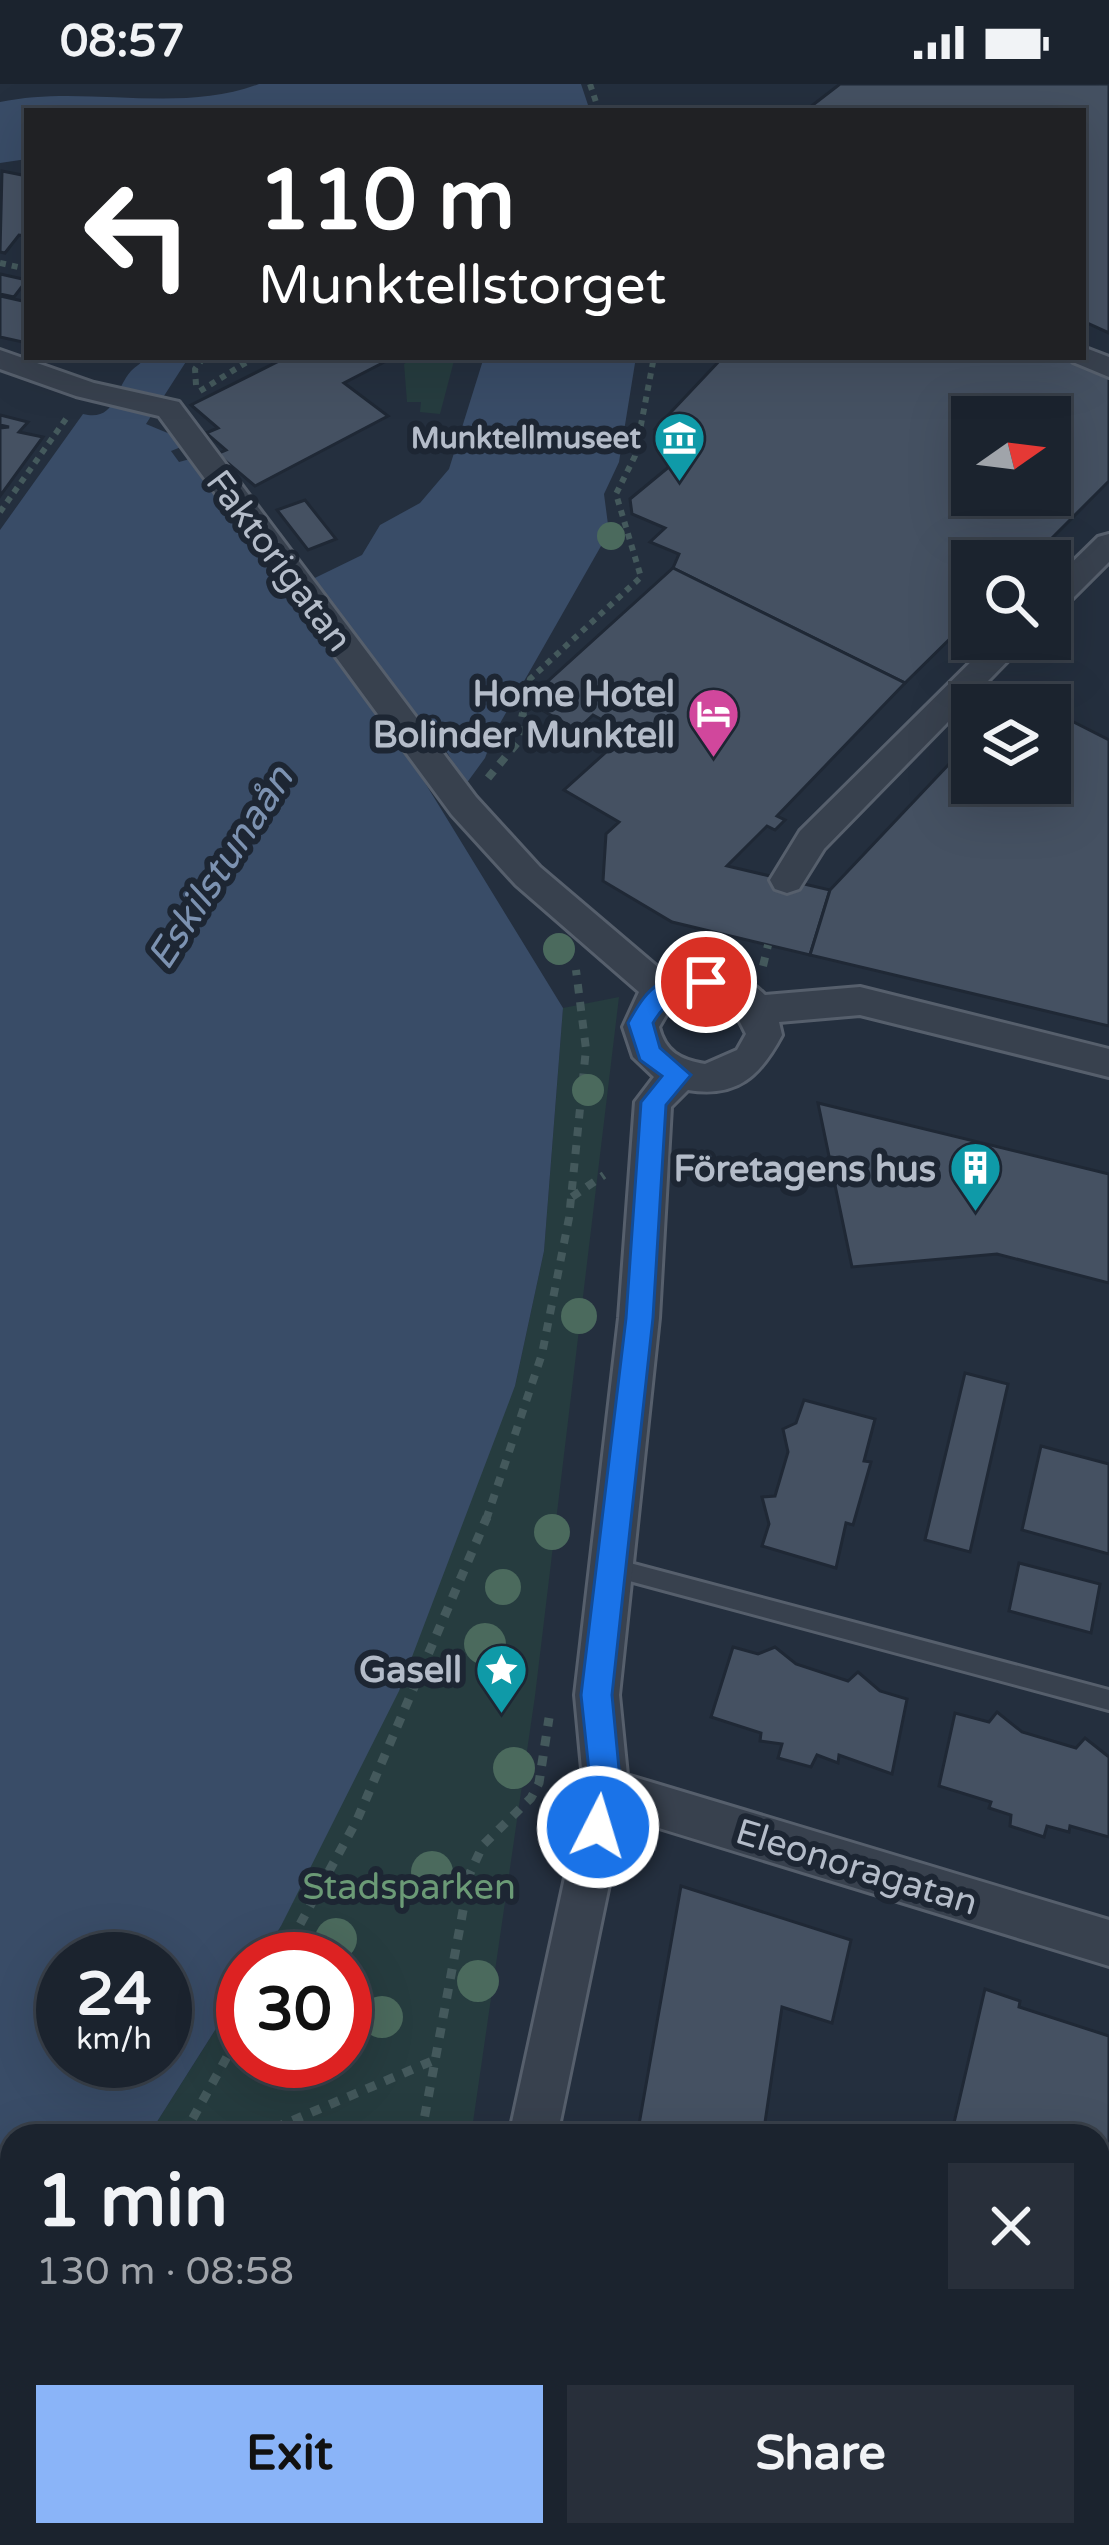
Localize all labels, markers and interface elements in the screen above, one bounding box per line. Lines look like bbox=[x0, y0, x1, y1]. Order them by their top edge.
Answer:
text: 08:57 bbox=[60, 15, 185, 69]
text: 110 m bbox=[258, 151, 515, 252]
icon: left bbox=[60, 156, 216, 312]
text: Munktellstorget bbox=[258, 253, 666, 318]
north arrow bbox=[951, 396, 1071, 516]
map controls bbox=[951, 396, 1071, 804]
museum icon: Munktellmuseet bbox=[652, 410, 708, 484]
place label: Munktellmuseet bbox=[411, 420, 642, 457]
street label: Faktorigatan bbox=[197, 462, 361, 660]
button: search bbox=[951, 540, 1071, 660]
place label: Home Hotel Bolinder Munktell bbox=[373, 673, 675, 757]
button: layers bbox=[951, 684, 1071, 804]
hotel icon: Home Hotel Bolinder Munktell bbox=[686, 686, 742, 760]
water label: Eskilstunaån bbox=[137, 756, 304, 978]
pin bbox=[655, 931, 757, 1033]
icon: arrive bbox=[673, 949, 739, 1015]
building icon: Företagens hus bbox=[947, 1140, 1003, 1214]
place label: Företagens hus bbox=[673, 1148, 936, 1191]
place icon: Gasell bbox=[473, 1641, 529, 1715]
place label: Gasell bbox=[359, 1649, 462, 1692]
position arrow bbox=[535, 1764, 661, 1890]
street label: Eleonoragatan bbox=[731, 1810, 983, 1925]
park label: Stadsparken bbox=[302, 1866, 516, 1909]
speed limit sign: 30 bbox=[216, 1932, 372, 2088]
text: 24 bbox=[76, 1959, 152, 2031]
text: km/h bbox=[76, 2021, 152, 2058]
text: 1 min bbox=[36, 2159, 228, 2246]
button: close bbox=[948, 2163, 1074, 2289]
text: 130 m · 08:58 bbox=[36, 2248, 294, 2295]
button: Exit bbox=[36, 2385, 543, 2523]
button: Share bbox=[567, 2385, 1074, 2523]

